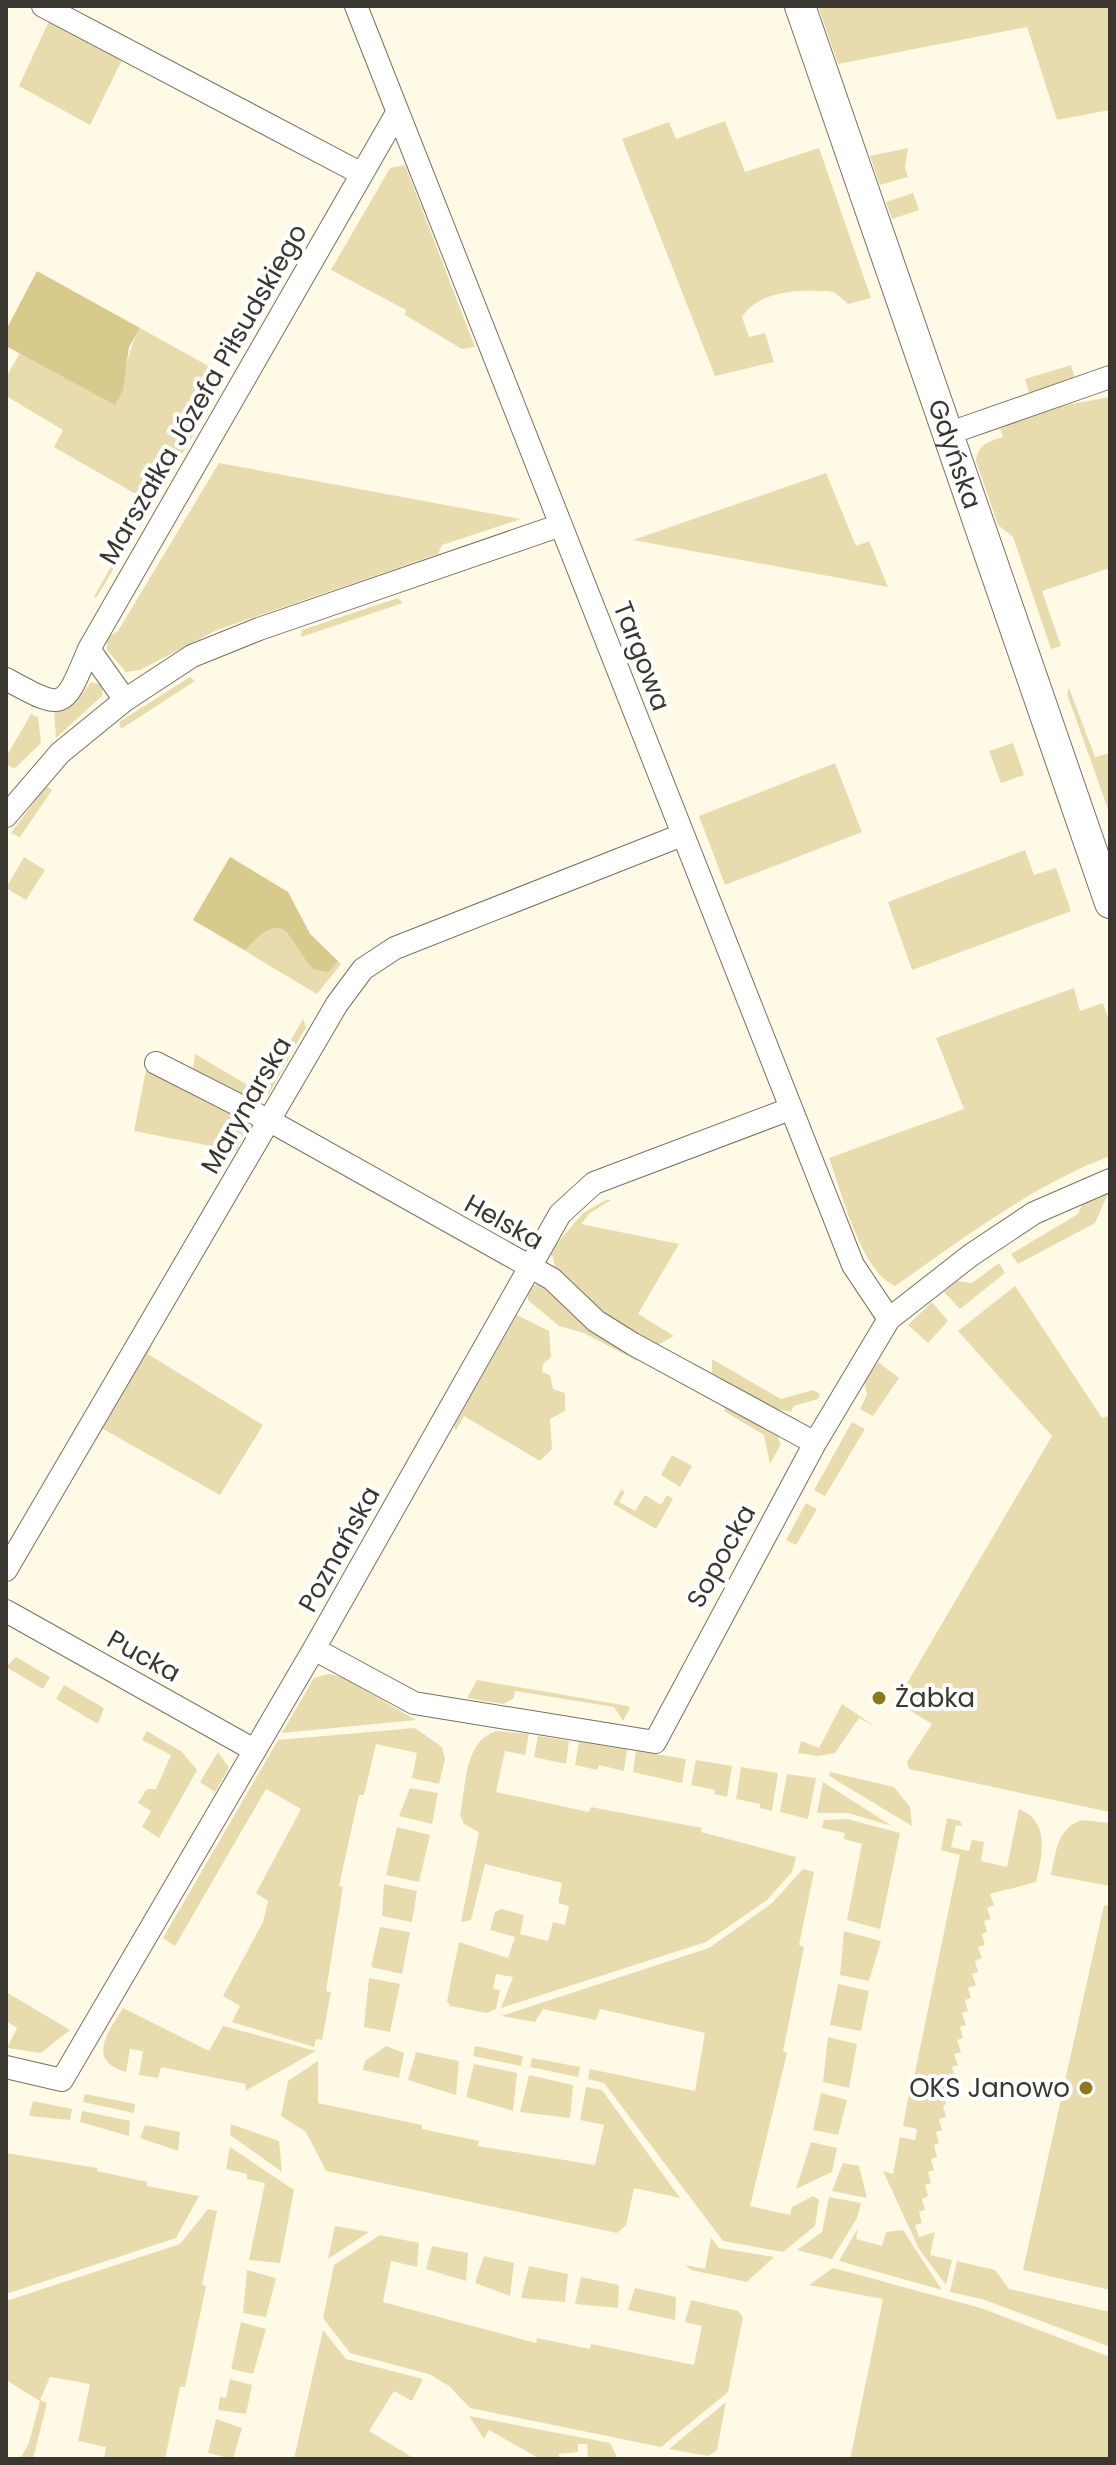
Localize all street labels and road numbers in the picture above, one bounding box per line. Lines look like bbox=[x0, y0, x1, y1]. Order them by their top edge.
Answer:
street label: Marszałka Józefa Piłsudskiego bbox=[90, 217, 316, 571]
street label: Gdyńska bbox=[919, 394, 990, 514]
street label: Targowa bbox=[605, 596, 679, 716]
street label: Marynarska bbox=[192, 1030, 300, 1180]
street label: Helska bbox=[458, 1186, 550, 1258]
street label: Poznańska bbox=[290, 1480, 388, 1618]
street label: Sopocka bbox=[678, 1498, 764, 1614]
street label: Pucka bbox=[101, 1621, 187, 1691]

